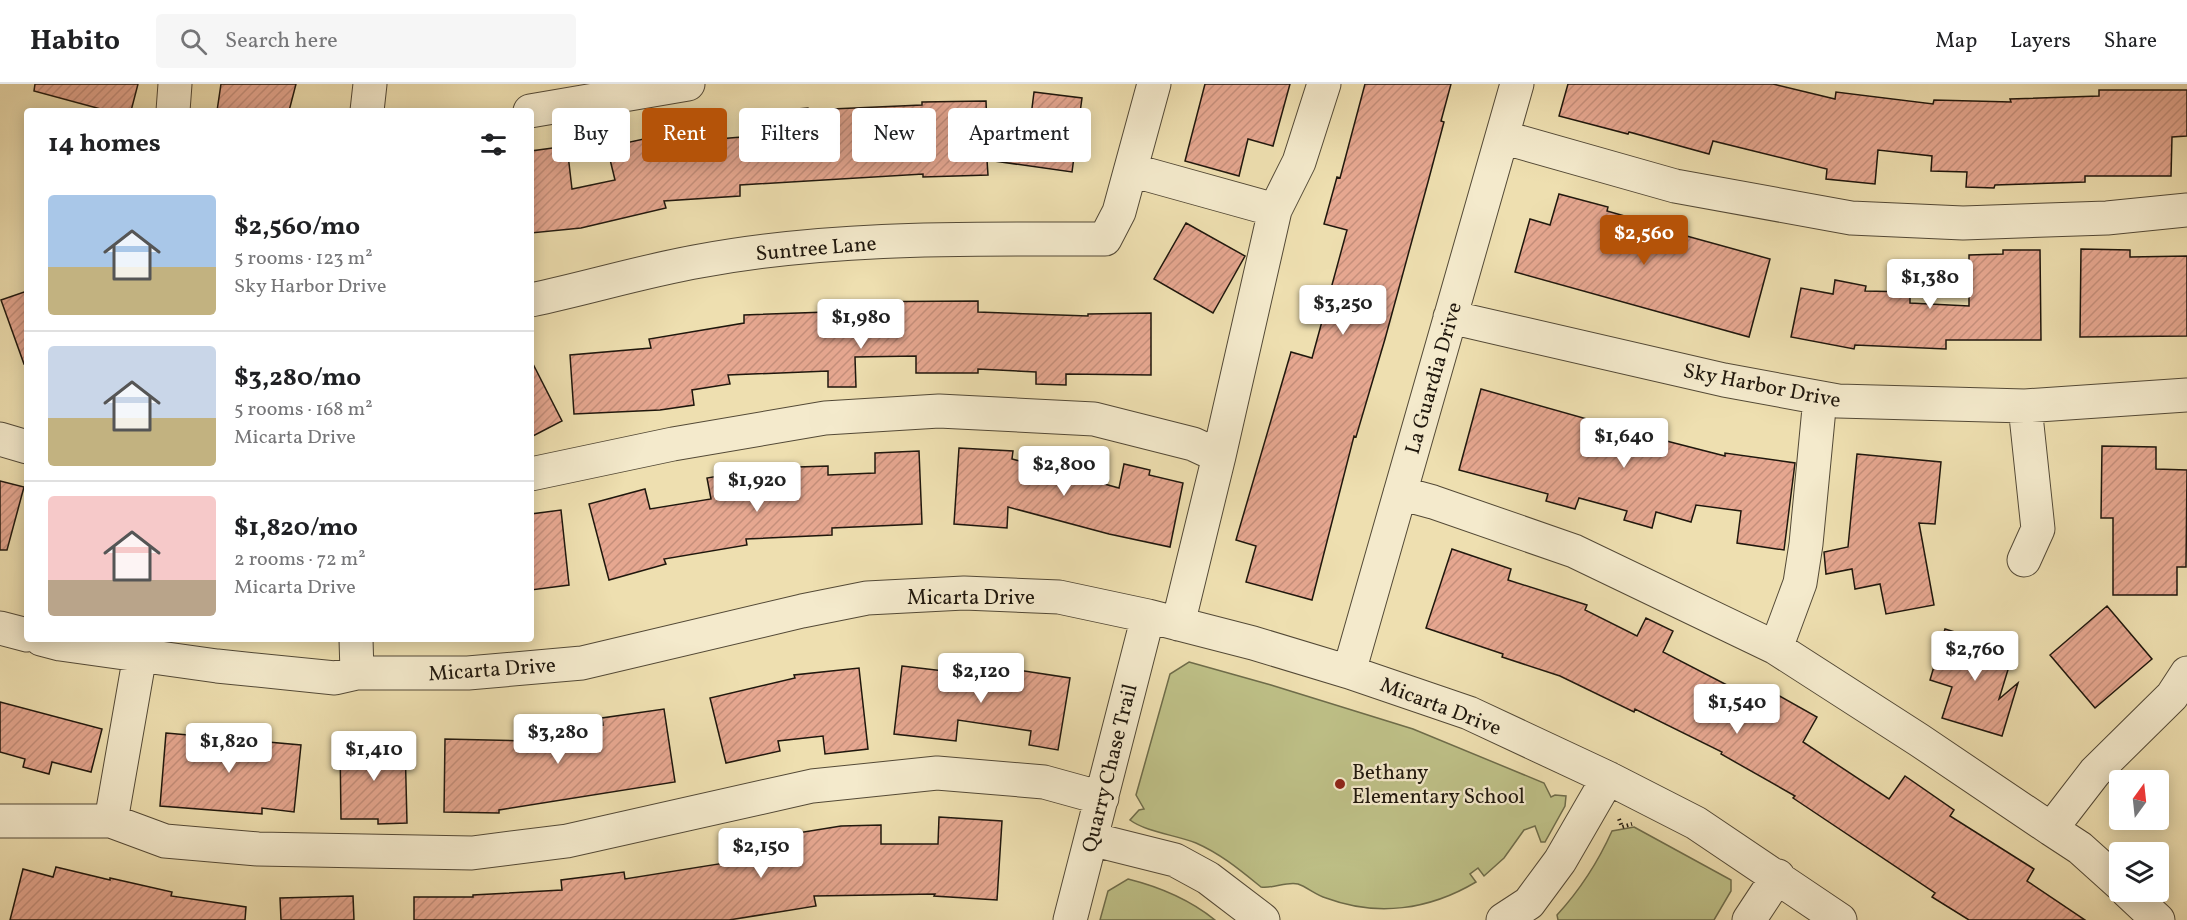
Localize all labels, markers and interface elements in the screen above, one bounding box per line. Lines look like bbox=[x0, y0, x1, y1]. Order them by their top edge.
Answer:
search box bbox=[156, 14, 576, 68]
text: Habito bbox=[30, 22, 120, 61]
icon: search bbox=[177, 25, 210, 58]
text: Search here bbox=[225, 26, 338, 57]
text: Map bbox=[1935, 27, 1977, 56]
text: Layers bbox=[2010, 27, 2071, 56]
text: Share bbox=[2104, 27, 2157, 56]
chip: Buy bbox=[552, 108, 630, 162]
chip: Rent bbox=[642, 108, 727, 162]
chip: Filters bbox=[739, 108, 840, 162]
chip: New bbox=[852, 108, 936, 162]
chip: Apartment bbox=[948, 108, 1091, 162]
text: 14 homes bbox=[48, 126, 161, 162]
icon: filters bbox=[477, 128, 510, 161]
text: $2,560/mo bbox=[234, 209, 360, 245]
pin: $2,560 bbox=[1595, 215, 1693, 266]
icon: home bbox=[96, 219, 168, 291]
text: $2,560 bbox=[1614, 220, 1674, 248]
street label: Suntree Lane bbox=[755, 230, 878, 269]
text: 5 rooms · 123 m² bbox=[234, 245, 373, 273]
pin: $1,380 bbox=[1881, 259, 1979, 310]
text: $1,380 bbox=[1901, 264, 1959, 292]
text: Sky Harbor Drive bbox=[234, 273, 386, 301]
pin: $3,250 bbox=[1294, 285, 1392, 336]
text: $3,250 bbox=[1313, 290, 1373, 318]
pin: $1,980 bbox=[812, 299, 910, 350]
street label: La Guardia Drive bbox=[1399, 299, 1470, 458]
text: $1,980 bbox=[831, 304, 891, 332]
street label: Sky Harbor Drive bbox=[1680, 357, 1843, 416]
text: $3,280/mo bbox=[234, 360, 361, 396]
icon: home bbox=[96, 370, 168, 442]
text: 5 rooms · 168 m² bbox=[234, 396, 373, 424]
pin: $1,640 bbox=[1575, 418, 1673, 469]
text: $1,640 bbox=[1594, 423, 1654, 451]
text: Micarta Drive bbox=[234, 424, 356, 452]
pin: $2,800 bbox=[1015, 446, 1113, 497]
text: $2,800 bbox=[1032, 451, 1096, 479]
pin: $1,920 bbox=[708, 462, 806, 513]
text: $1,920 bbox=[728, 467, 786, 495]
text: $1,820/mo bbox=[234, 510, 358, 546]
icon: home bbox=[96, 520, 168, 592]
text: 2 rooms · 72 m² bbox=[234, 546, 366, 574]
text: Micarta Drive bbox=[234, 574, 356, 602]
street label: Micarta Drive bbox=[907, 584, 1035, 613]
pin: $2,760 bbox=[1926, 631, 2024, 682]
text: $2,760 bbox=[1945, 636, 2005, 664]
street label: Micarta Drive bbox=[427, 652, 557, 689]
pin: $2,120 bbox=[932, 653, 1030, 704]
text: $2,120 bbox=[952, 658, 1010, 686]
street label: Micarta Drive bbox=[1376, 671, 1505, 744]
street label: Quarry Chase Trail bbox=[1075, 681, 1145, 856]
pin: $1,540 bbox=[1688, 684, 1786, 735]
text: $1,540 bbox=[1708, 689, 1766, 717]
pin: $3,280 bbox=[509, 714, 607, 765]
text: $3,280 bbox=[528, 719, 588, 747]
pin: $1,820 bbox=[180, 723, 278, 774]
text: $1,820 bbox=[200, 728, 258, 756]
pin: $1,410 bbox=[325, 731, 423, 782]
text: $1,410 bbox=[345, 736, 403, 764]
place label: Bethany Elementary School bbox=[1352, 759, 1525, 812]
north arrow bbox=[2109, 770, 2169, 830]
map controls bbox=[2109, 770, 2169, 902]
marker: Bethany Elementary School bbox=[1333, 777, 1347, 791]
pin: $2,150 bbox=[712, 828, 810, 879]
text: $2,150 bbox=[732, 833, 790, 861]
button: layers bbox=[2109, 842, 2169, 902]

